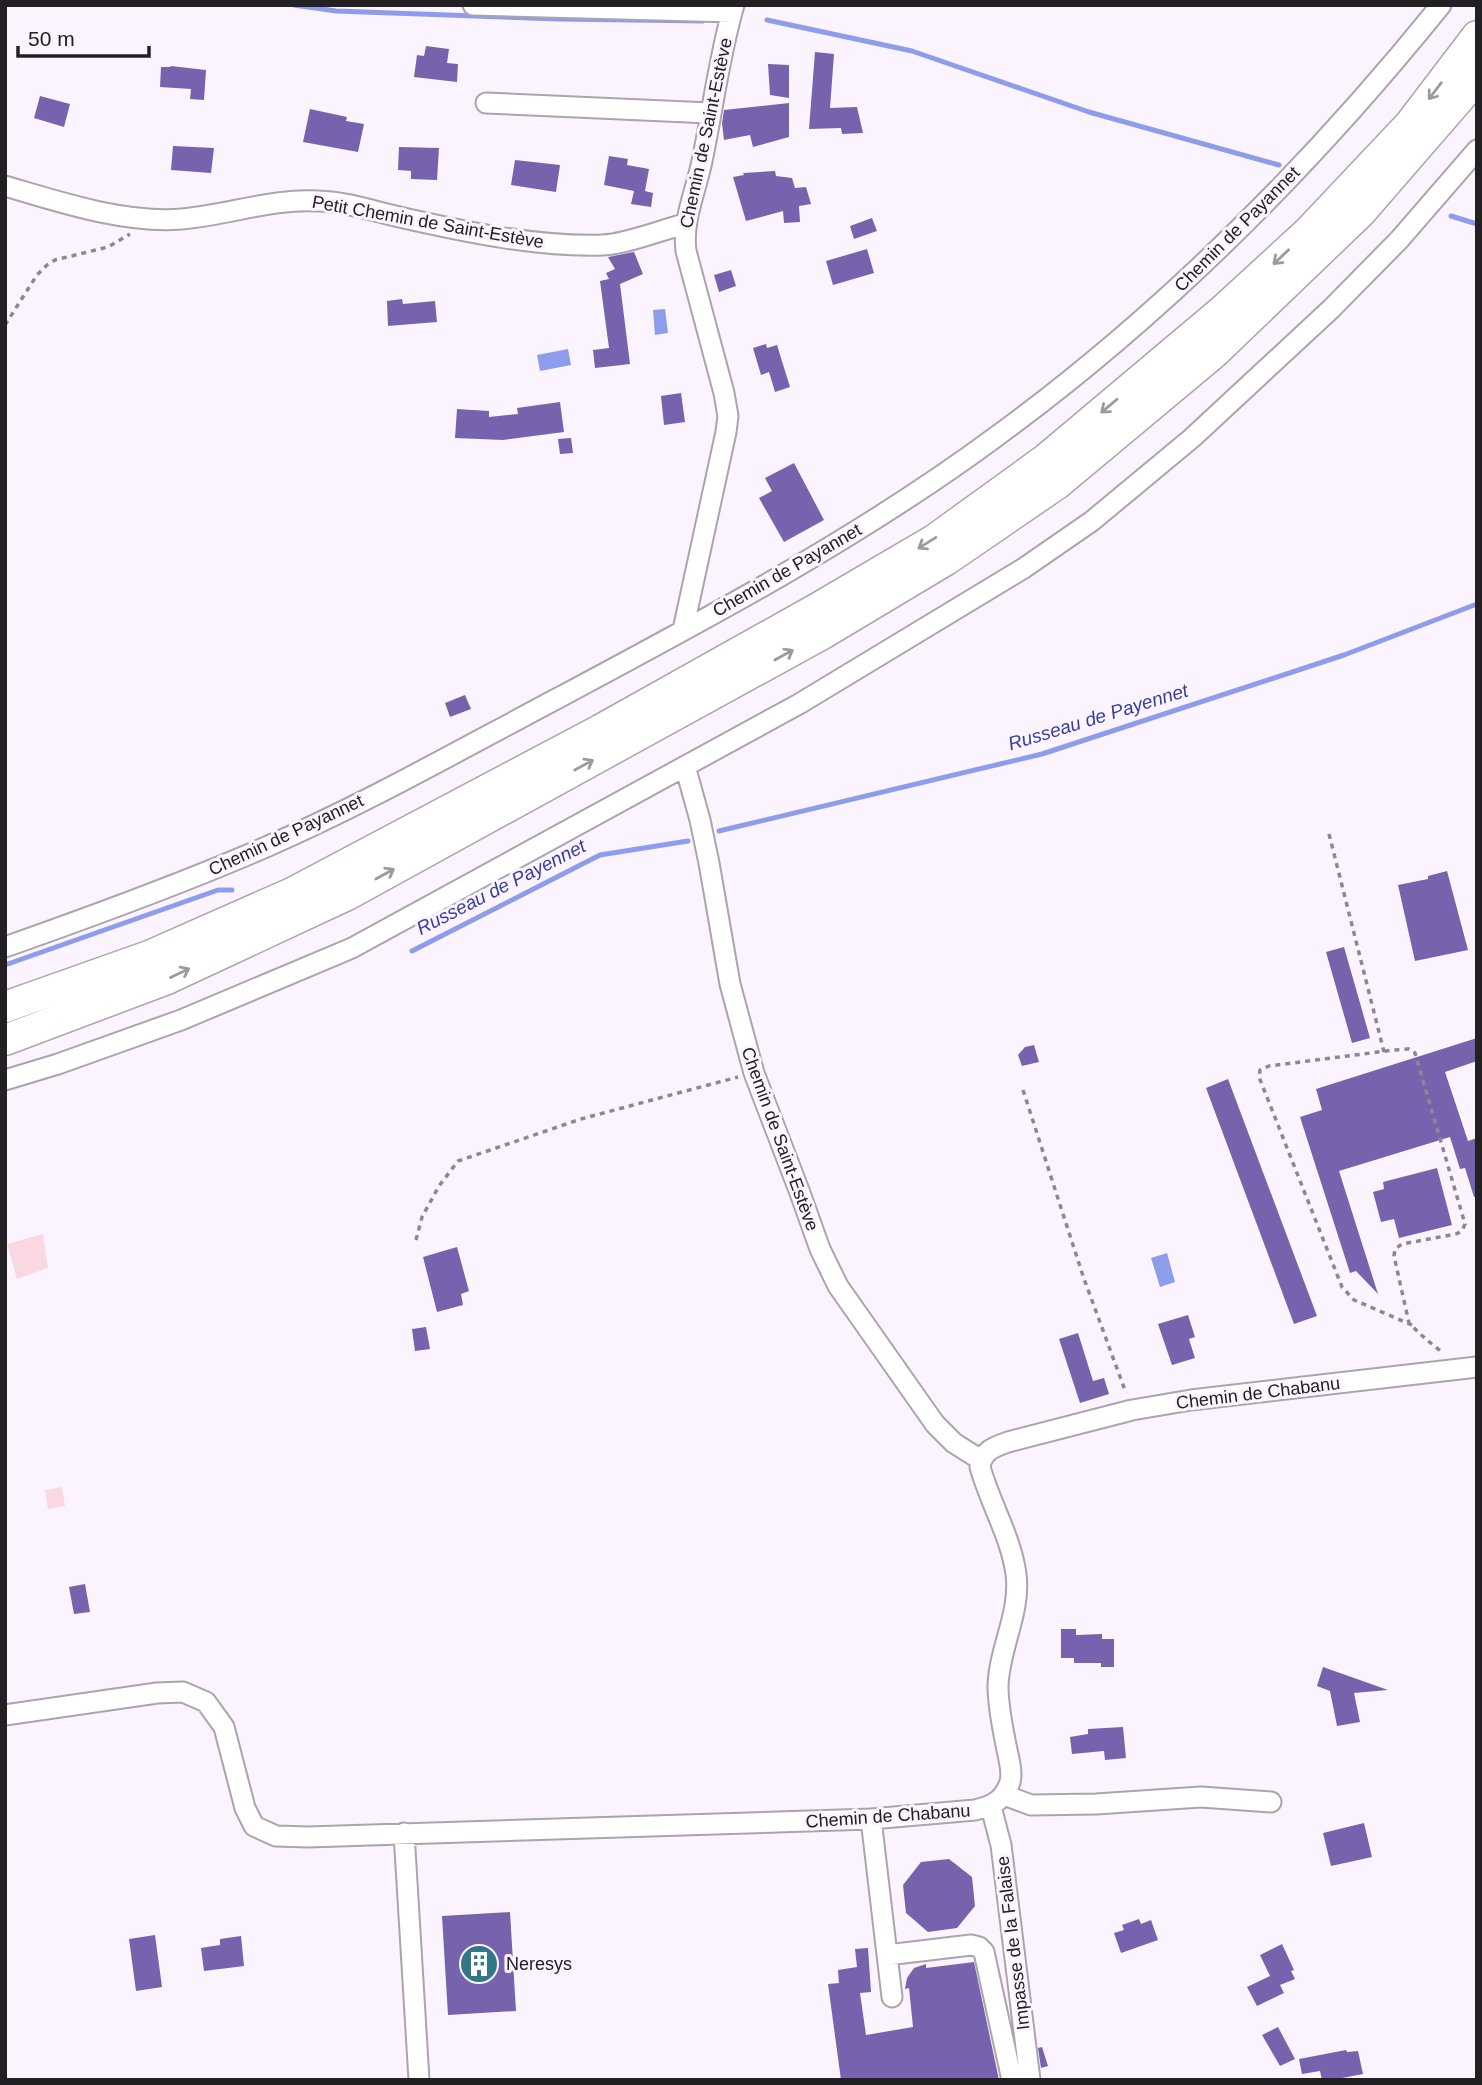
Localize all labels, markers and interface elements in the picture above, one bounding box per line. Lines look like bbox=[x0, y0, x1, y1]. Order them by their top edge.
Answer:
scale bar bbox=[18, 14, 149, 58]
text: 50 m bbox=[28, 27, 75, 50]
street label: Chemin de Saint-Estève bbox=[676, 36, 736, 230]
one-way arrow bbox=[1428, 81, 1443, 99]
street label: Chemin de Payannet bbox=[1170, 162, 1304, 296]
street label: Petit Chemin de Saint-Estève bbox=[310, 192, 546, 252]
one-way arrow bbox=[1273, 249, 1290, 266]
one-way arrow bbox=[1100, 398, 1118, 414]
street label: Chemin de Payannet bbox=[709, 519, 865, 621]
one-way arrow bbox=[918, 537, 938, 551]
one-way arrow bbox=[773, 648, 793, 662]
water label: Russeau de Payennet bbox=[1006, 679, 1191, 754]
one-way arrow bbox=[573, 758, 594, 771]
street label: Chemin de Payannet bbox=[206, 790, 366, 880]
water label: Russeau de Payennet bbox=[413, 835, 590, 939]
one-way arrow bbox=[374, 867, 395, 880]
one-way arrow bbox=[169, 966, 190, 979]
street label: Chemin de Saint-Estève bbox=[737, 1044, 823, 1234]
street label: Chemin de Chabanu bbox=[1175, 1373, 1341, 1413]
street label: Chemin de Chabanu bbox=[805, 1800, 971, 1832]
street label: Impasse de la Falaise bbox=[992, 1855, 1034, 2031]
building icon: Neresys bbox=[458, 1943, 500, 1985]
place label: Neresys bbox=[506, 1954, 572, 1974]

